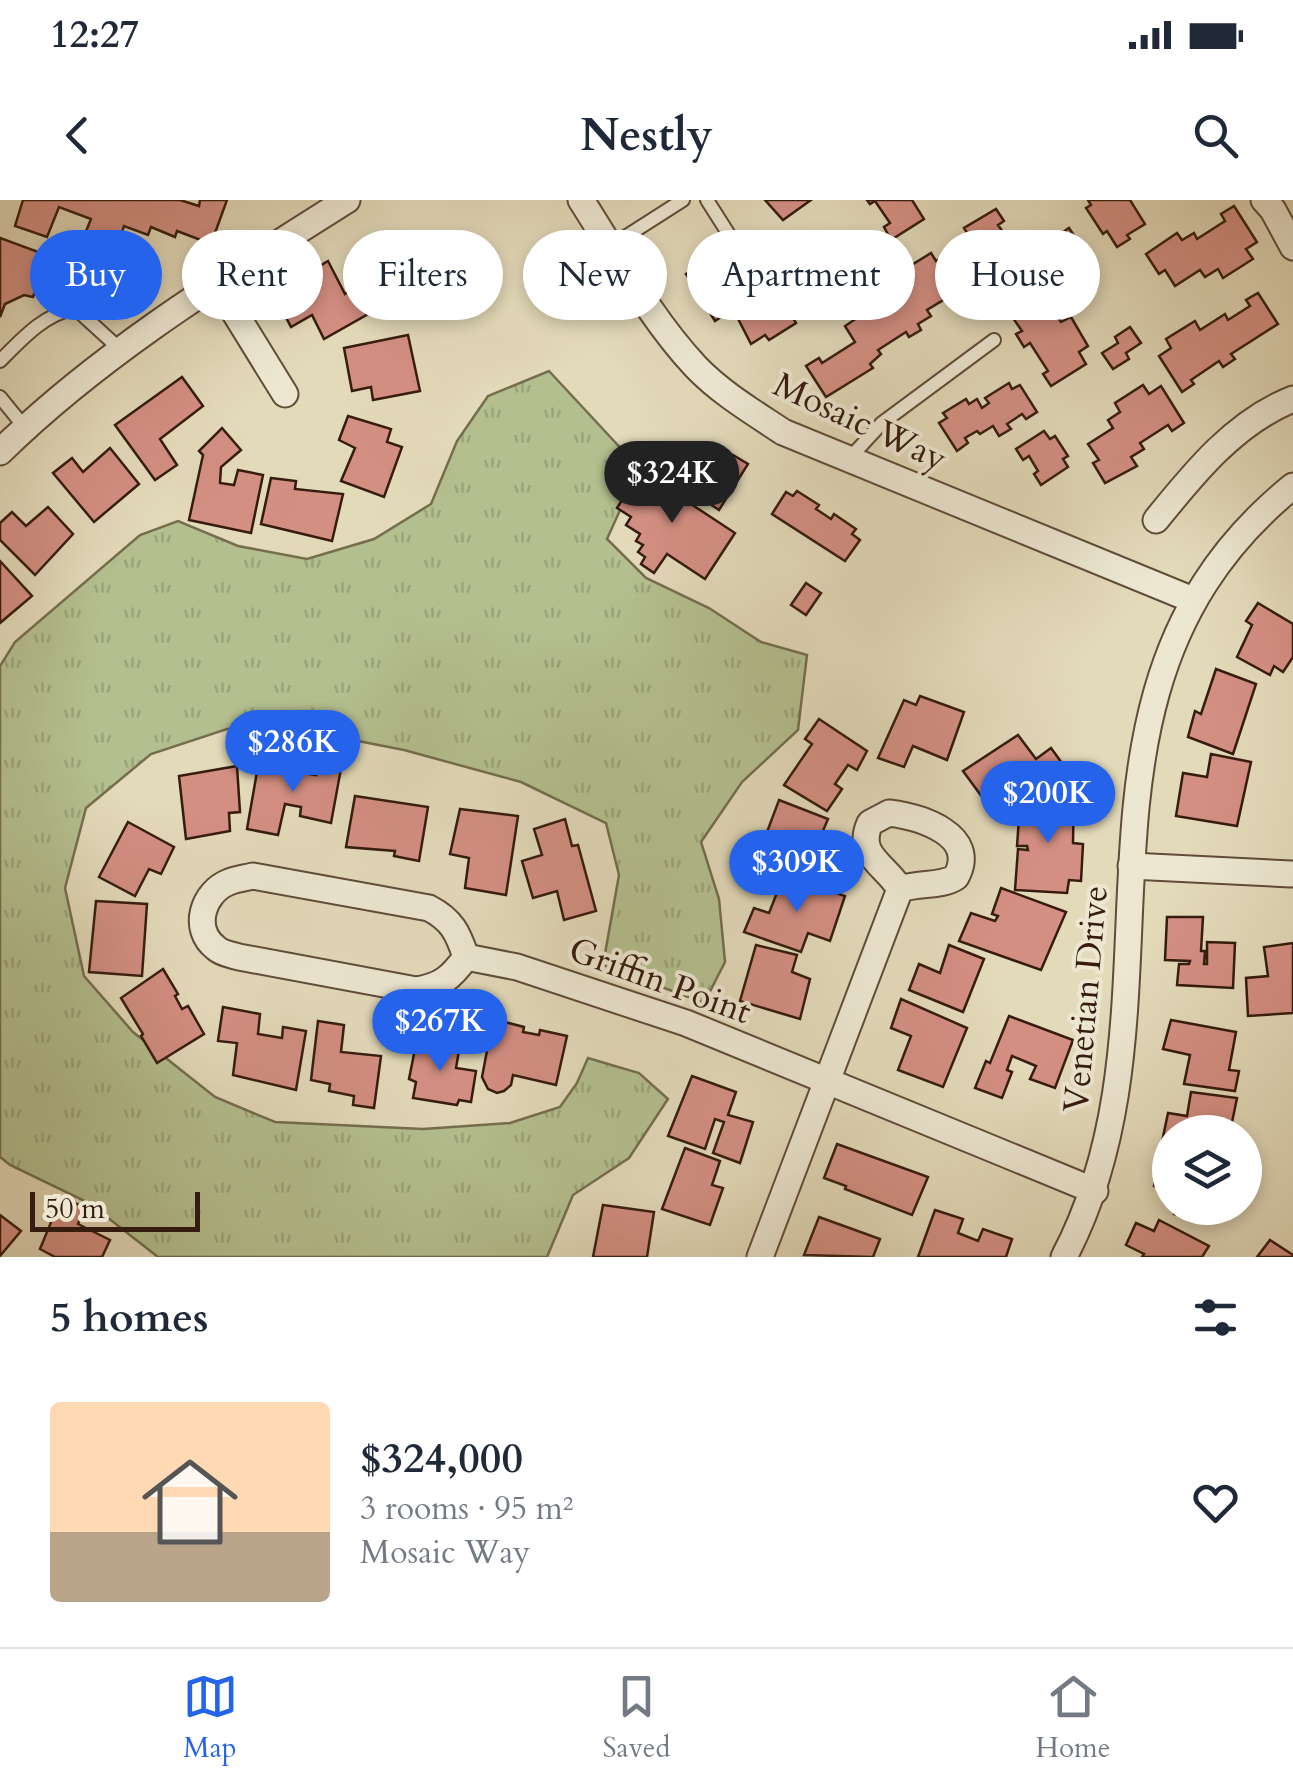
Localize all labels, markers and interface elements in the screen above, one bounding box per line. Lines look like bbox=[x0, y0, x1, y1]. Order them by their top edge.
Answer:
text: 12:27 bbox=[50, 9, 139, 61]
text: Nestly bbox=[580, 105, 713, 166]
icon: back bbox=[50, 108, 105, 163]
icon: search bbox=[1188, 108, 1243, 163]
chip: Buy bbox=[30, 230, 162, 320]
chip: Rent bbox=[182, 230, 323, 320]
chip: Filters bbox=[343, 230, 503, 320]
chip: New bbox=[523, 230, 667, 320]
chip: Apartment bbox=[687, 230, 915, 320]
chip: House bbox=[935, 230, 1100, 320]
street label: Mosaic Way bbox=[765, 361, 955, 483]
pin: $324K bbox=[602, 441, 742, 526]
text: $324K bbox=[626, 451, 718, 495]
pin: $286K bbox=[223, 710, 363, 795]
text: $286K bbox=[247, 720, 339, 764]
pin: $200K bbox=[978, 761, 1118, 846]
text: $200K bbox=[1002, 771, 1094, 815]
pin: $309K bbox=[727, 830, 867, 915]
text: $309K bbox=[751, 840, 843, 884]
street label: Venetian Drive bbox=[1052, 884, 1120, 1114]
street label: Griffin Point bbox=[562, 926, 758, 1036]
pin: $267K bbox=[370, 989, 510, 1074]
text: $267K bbox=[394, 999, 486, 1043]
map controls bbox=[1152, 1115, 1262, 1225]
button: layers bbox=[1152, 1115, 1262, 1225]
scale bar bbox=[30, 1187, 200, 1232]
text: 50 m bbox=[45, 1190, 105, 1228]
text: 5 homes bbox=[50, 1289, 208, 1346]
icon: filters bbox=[1188, 1290, 1243, 1345]
text: $324,000 bbox=[360, 1430, 523, 1487]
icon: home bbox=[130, 1442, 250, 1562]
icon: heart bbox=[1188, 1475, 1243, 1530]
text: 3 rooms · 95 m² bbox=[360, 1487, 573, 1531]
text: Mosaic Way bbox=[360, 1531, 530, 1575]
tab: Map bbox=[183, 1669, 238, 1767]
tab: Saved bbox=[603, 1669, 670, 1767]
tab: Home bbox=[1036, 1669, 1110, 1767]

